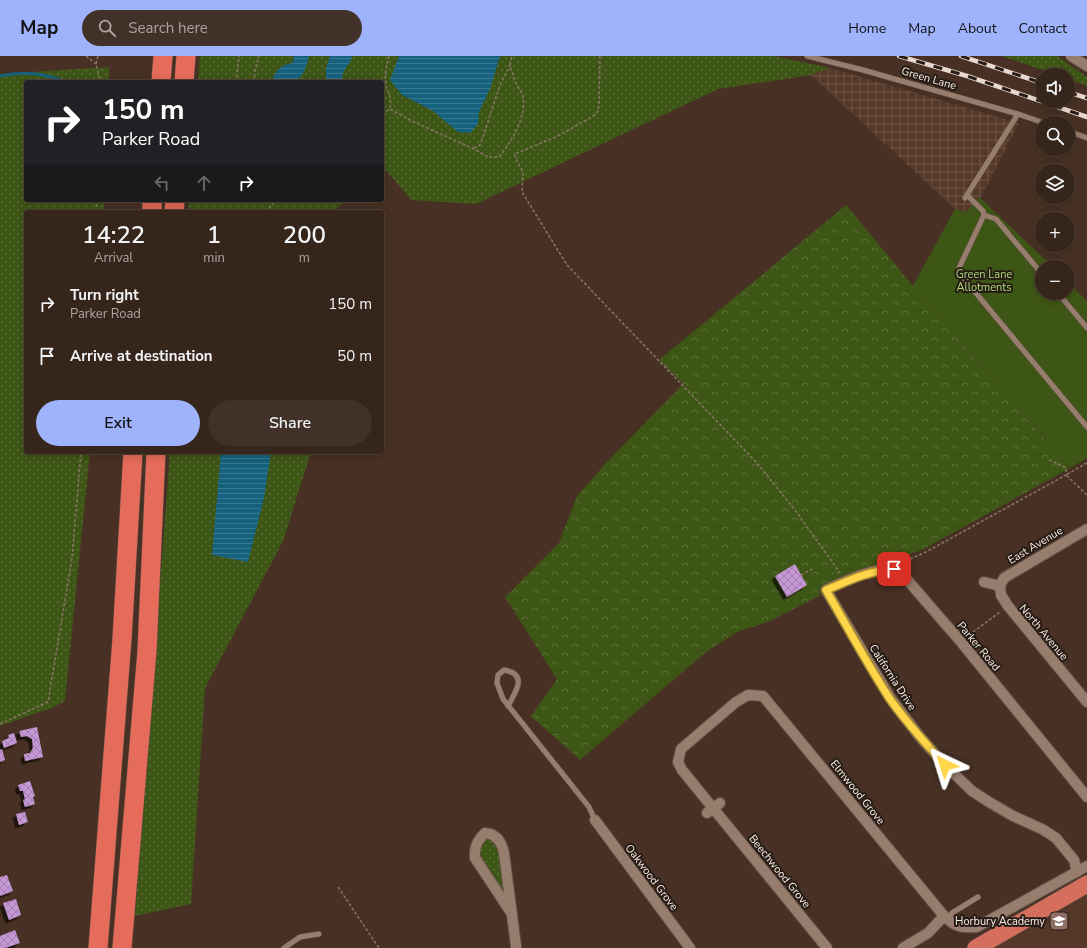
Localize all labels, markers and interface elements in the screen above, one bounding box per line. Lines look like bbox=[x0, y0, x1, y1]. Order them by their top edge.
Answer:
search box bbox=[82, 10, 362, 46]
text: Map bbox=[20, 15, 58, 41]
icon: search bbox=[96, 17, 118, 39]
text: Search here bbox=[128, 18, 208, 38]
text: Home bbox=[848, 19, 886, 38]
text: Map bbox=[908, 19, 936, 38]
text: About bbox=[958, 19, 997, 38]
text: Contact bbox=[1019, 19, 1067, 38]
street label: Green Lane bbox=[900, 63, 958, 94]
map controls bbox=[1035, 68, 1075, 300]
button: sound bbox=[1035, 68, 1075, 108]
text: 150 m bbox=[102, 91, 185, 129]
icon: right bbox=[36, 96, 88, 148]
button: search bbox=[1035, 116, 1075, 156]
text: Parker Road bbox=[102, 127, 200, 151]
button: layers bbox=[1035, 164, 1075, 204]
icon: left bbox=[151, 172, 173, 194]
icon: ahead bbox=[193, 172, 215, 194]
icon: right bbox=[235, 172, 257, 194]
button: + bbox=[1035, 212, 1075, 252]
text: 14:22 bbox=[82, 219, 145, 251]
text: 1 bbox=[207, 219, 221, 251]
text: 200 bbox=[283, 219, 326, 251]
text: Arrival bbox=[94, 249, 133, 267]
text: min bbox=[203, 249, 225, 267]
text: m bbox=[299, 249, 310, 267]
button: − bbox=[1035, 260, 1075, 300]
park label: Green Lane Allotments bbox=[956, 267, 1012, 295]
text: Turn right bbox=[70, 285, 139, 305]
icon: right bbox=[36, 293, 58, 315]
text: 150 m bbox=[328, 294, 372, 314]
text: Parker Road bbox=[70, 305, 141, 323]
icon: arrive bbox=[36, 345, 58, 367]
text: Arrive at destination bbox=[70, 346, 213, 366]
text: 50 m bbox=[337, 346, 372, 366]
button: Exit bbox=[36, 400, 200, 446]
button: Share bbox=[208, 400, 372, 446]
street label: East Avenue bbox=[1005, 523, 1066, 568]
pin bbox=[877, 552, 911, 586]
icon: arrive bbox=[883, 558, 905, 580]
street label: North Avenue bbox=[1016, 601, 1072, 664]
street label: Parker Road bbox=[954, 619, 1004, 674]
street label: California Drive bbox=[866, 641, 920, 713]
position arrow bbox=[924, 744, 966, 786]
street label: Elmwood Grove bbox=[827, 757, 888, 828]
street label: Beechwood Grove bbox=[745, 831, 814, 911]
street label: Oakwood Grove bbox=[622, 841, 682, 914]
school or university icon: Horbury Academy bbox=[1048, 910, 1070, 932]
place label: Horbury Academy bbox=[955, 914, 1045, 929]

